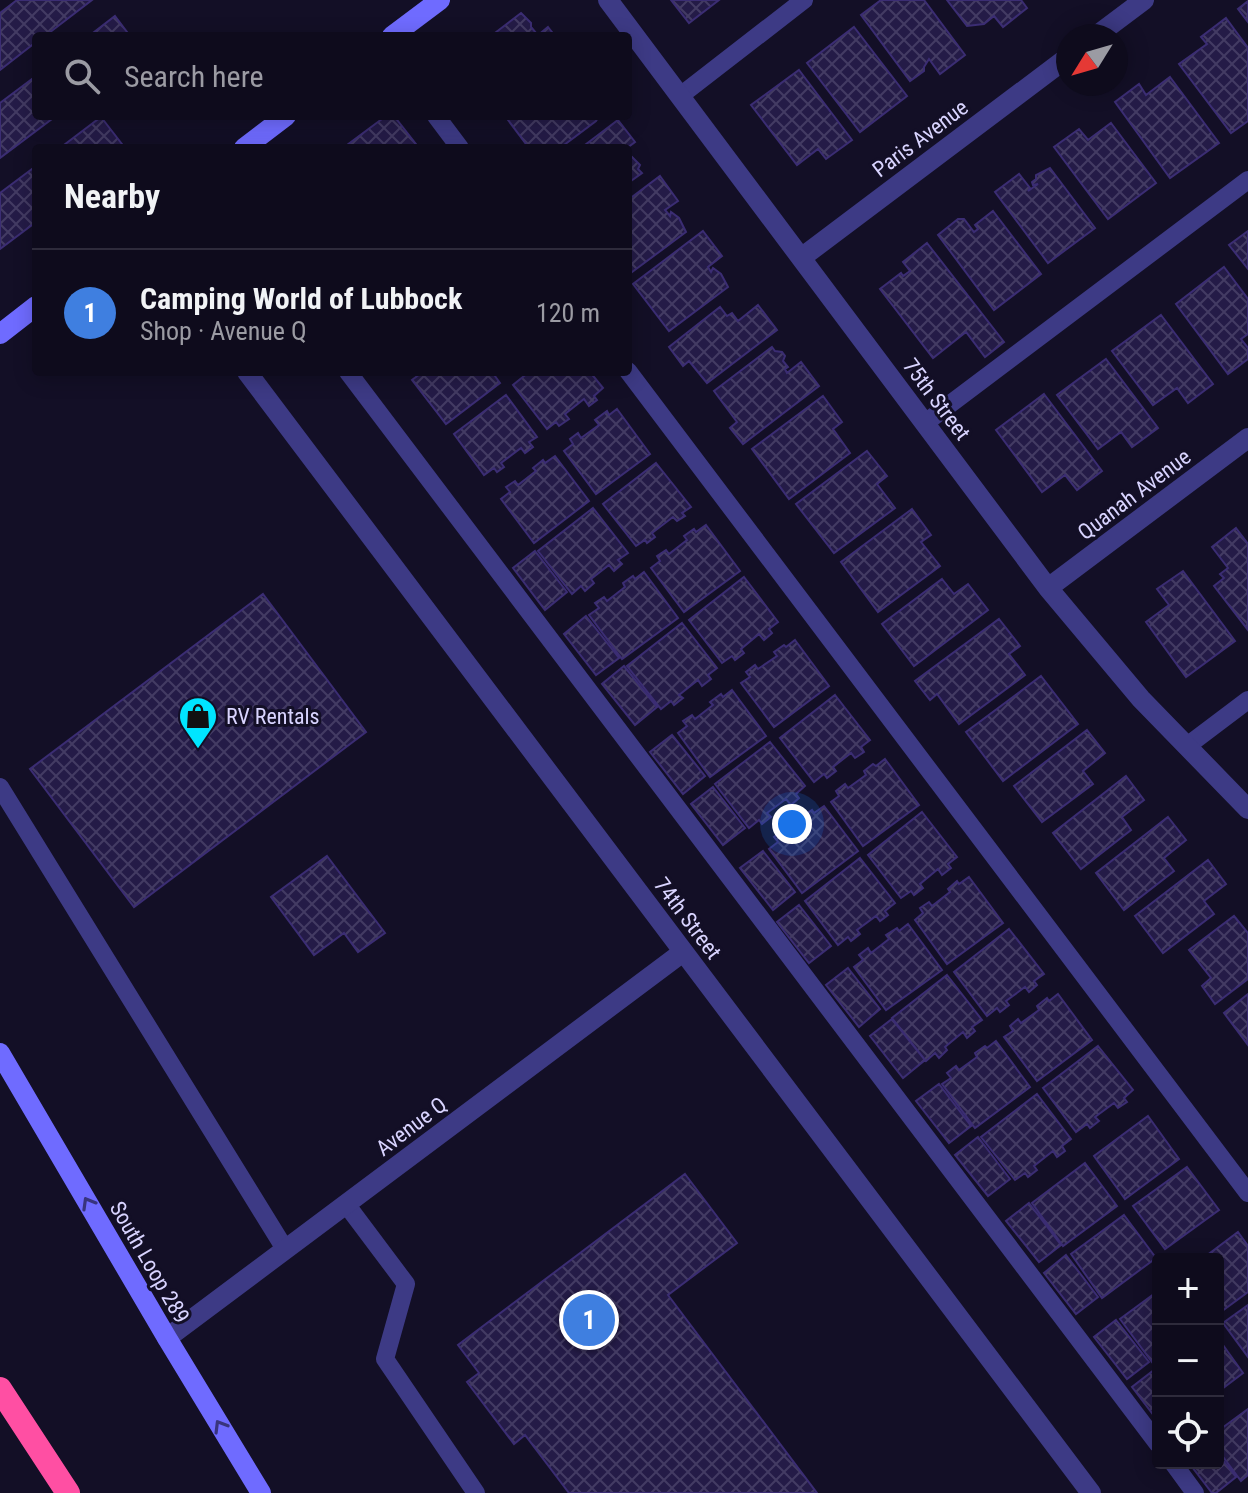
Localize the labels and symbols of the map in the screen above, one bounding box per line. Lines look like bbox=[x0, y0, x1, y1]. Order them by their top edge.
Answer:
north arrow bbox=[1056, 24, 1128, 96]
street label: Paris Avenue bbox=[868, 94, 973, 182]
street label: 75th Street bbox=[898, 354, 975, 445]
street label: Quanah Avenue bbox=[1073, 444, 1196, 545]
shop icon: RV Rentals bbox=[177, 695, 219, 750]
place label: RV Rentals bbox=[226, 704, 320, 729]
your location bbox=[772, 804, 812, 844]
street label: 74th Street bbox=[649, 873, 726, 964]
street label: Avenue Q bbox=[371, 1092, 451, 1161]
one-way arrow bbox=[82, 1197, 98, 1212]
street label: South Loop 289 bbox=[105, 1197, 194, 1328]
pin: 1 bbox=[563, 1290, 615, 1350]
one-way arrow bbox=[215, 1420, 230, 1435]

